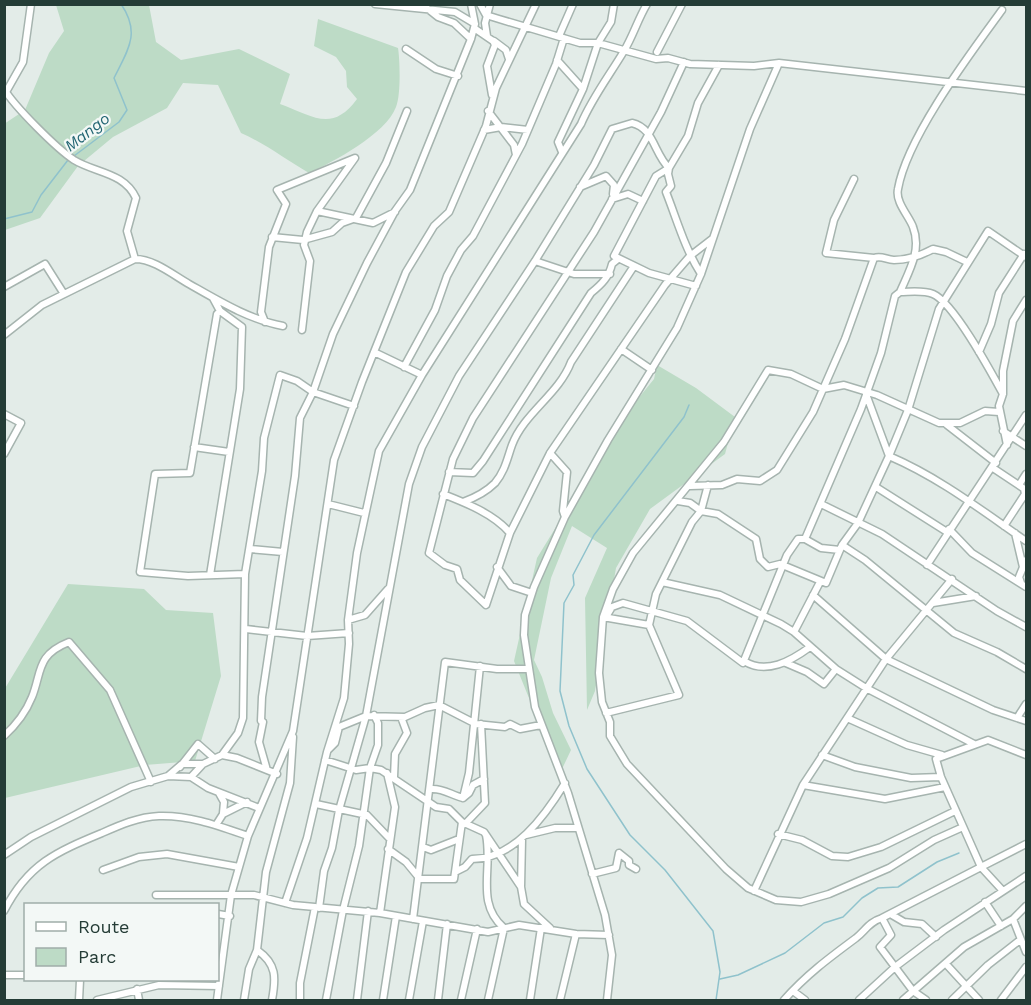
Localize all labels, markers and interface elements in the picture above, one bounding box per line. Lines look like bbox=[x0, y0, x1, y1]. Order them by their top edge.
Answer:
water label: Mango bbox=[61, 108, 113, 156]
legend bbox=[24, 903, 219, 981]
text: Route bbox=[78, 916, 130, 937]
text: Parc bbox=[78, 946, 116, 967]

